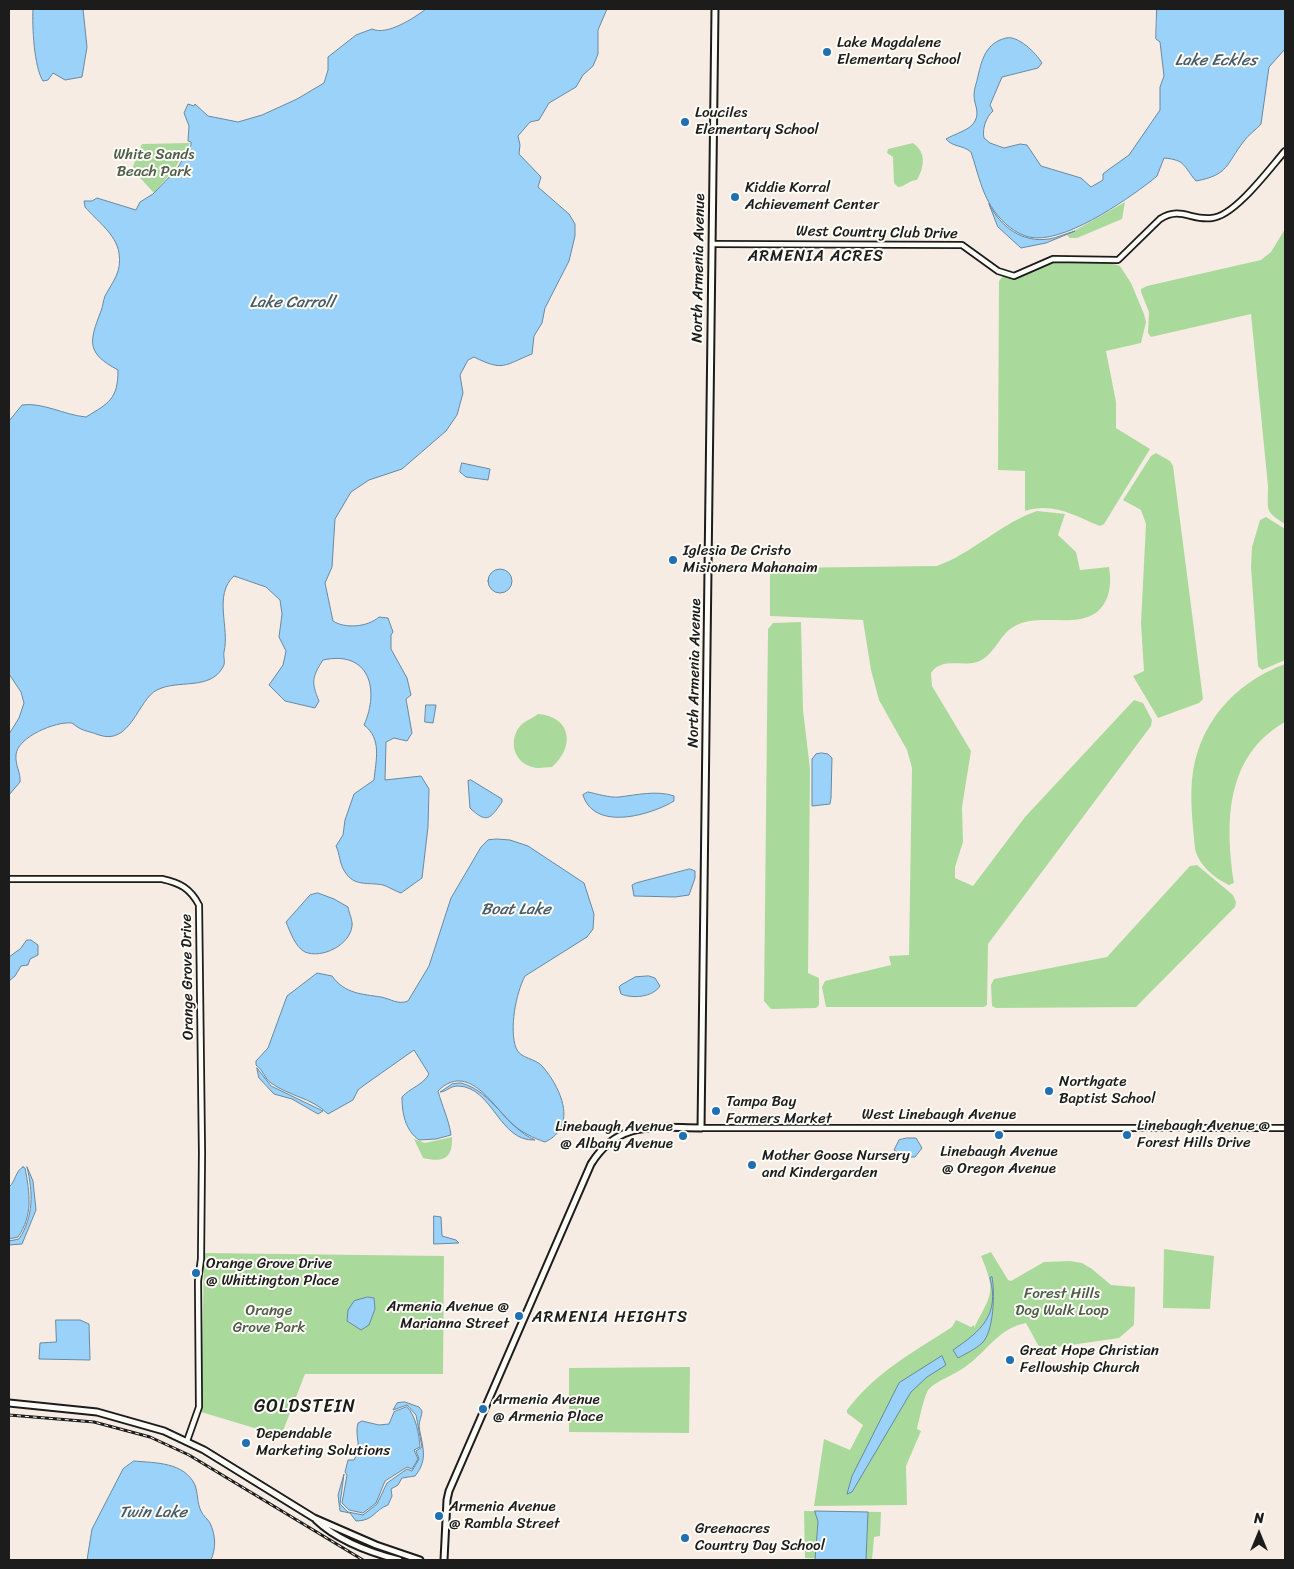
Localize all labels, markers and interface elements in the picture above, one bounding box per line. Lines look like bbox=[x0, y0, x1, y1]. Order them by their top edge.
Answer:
place label: Lake Magdalene Elementary School bbox=[837, 34, 961, 69]
marker: Lake Magdalene Elementary School bbox=[821, 46, 833, 58]
water label: Lake Eckles bbox=[1175, 51, 1257, 71]
place label: Louciles Elementary School bbox=[695, 104, 819, 139]
marker: Louciles Elementary School bbox=[679, 116, 691, 128]
park label: White Sands Beach Park bbox=[114, 146, 194, 181]
place label: Kiddie Korral Achievement Center bbox=[745, 179, 879, 214]
marker: Kiddie Korral Achievement Center bbox=[729, 191, 741, 203]
street label: North Armenia Avenue bbox=[689, 193, 709, 343]
street label: West Country Club Drive bbox=[796, 223, 958, 243]
district label: ARMENIA ACRES bbox=[747, 247, 885, 267]
water label: Lake Carroll bbox=[250, 293, 334, 313]
place label: Iglesia De Cristo Misionera Mahanaim bbox=[683, 542, 818, 577]
marker: Iglesia De Cristo Misionera Mahanaim bbox=[667, 554, 679, 566]
street label: North Armenia Avenue bbox=[685, 598, 705, 748]
water label: Boat Lake bbox=[481, 900, 551, 920]
street label: Orange Grove Drive bbox=[178, 914, 198, 1040]
place label: Northgate Baptist School bbox=[1059, 1073, 1155, 1108]
marker: Northgate Baptist School bbox=[1043, 1085, 1055, 1097]
place label: Tampa Bay Farmers Market bbox=[726, 1093, 832, 1128]
marker: Tampa Bay Farmers Market bbox=[710, 1105, 722, 1117]
street label: West Linebaugh Avenue bbox=[862, 1106, 1016, 1124]
place label: Linebaugh Avenue @ Forest Hills Drive bbox=[1137, 1117, 1270, 1152]
place label: Linebaugh Avenue @ Albany Avenue bbox=[555, 1118, 673, 1153]
marker: Linebaugh Avenue @ Oregon Avenue bbox=[993, 1129, 1005, 1141]
marker: Linebaugh Avenue @ Forest Hills Drive bbox=[1121, 1129, 1133, 1141]
marker: Linebaugh Avenue @ Albany Avenue bbox=[677, 1130, 689, 1142]
place label: Linebaugh Avenue @ Oregon Avenue bbox=[940, 1143, 1058, 1178]
place label: Mother Goose Nursery and Kindergarden bbox=[762, 1147, 910, 1182]
marker: Mother Goose Nursery and Kindergarden bbox=[746, 1159, 758, 1171]
place label: Orange Grove Drive @ Whittington Place bbox=[206, 1255, 339, 1290]
marker: Orange Grove Drive @ Whittington Place bbox=[190, 1267, 202, 1279]
park label: Forest Hills Dog Walk Loop bbox=[1015, 1285, 1109, 1320]
place label: Armenia Avenue @ Marianna Street bbox=[387, 1298, 509, 1333]
park label: Orange Grove Park bbox=[233, 1302, 305, 1337]
district label: ARMENIA HEIGHTS bbox=[531, 1308, 689, 1328]
marker: Armenia Avenue @ Marianna Street bbox=[513, 1310, 525, 1322]
place label: Great Hope Christian Fellowship Church bbox=[1020, 1342, 1159, 1377]
marker: Great Hope Christian Fellowship Church bbox=[1004, 1354, 1016, 1366]
place label: Armenia Avenue @ Armenia Place bbox=[493, 1391, 603, 1426]
district label: GOLDSTEIN bbox=[254, 1396, 356, 1418]
marker: Armenia Avenue @ Armenia Place bbox=[477, 1403, 489, 1415]
place label: Dependable Marketing Solutions bbox=[256, 1425, 390, 1460]
marker: Dependable Marketing Solutions bbox=[240, 1437, 252, 1449]
place label: Armenia Avenue @ Rambla Street bbox=[449, 1498, 560, 1533]
water label: Twin Lake bbox=[119, 1503, 187, 1523]
text: N bbox=[1254, 1506, 1264, 1531]
north arrow bbox=[1234, 1509, 1284, 1559]
marker: Armenia Avenue @ Rambla Street bbox=[433, 1510, 445, 1522]
place label: Greenacres Country Day School bbox=[695, 1520, 825, 1555]
marker: Greenacres Country Day School bbox=[679, 1532, 691, 1544]

